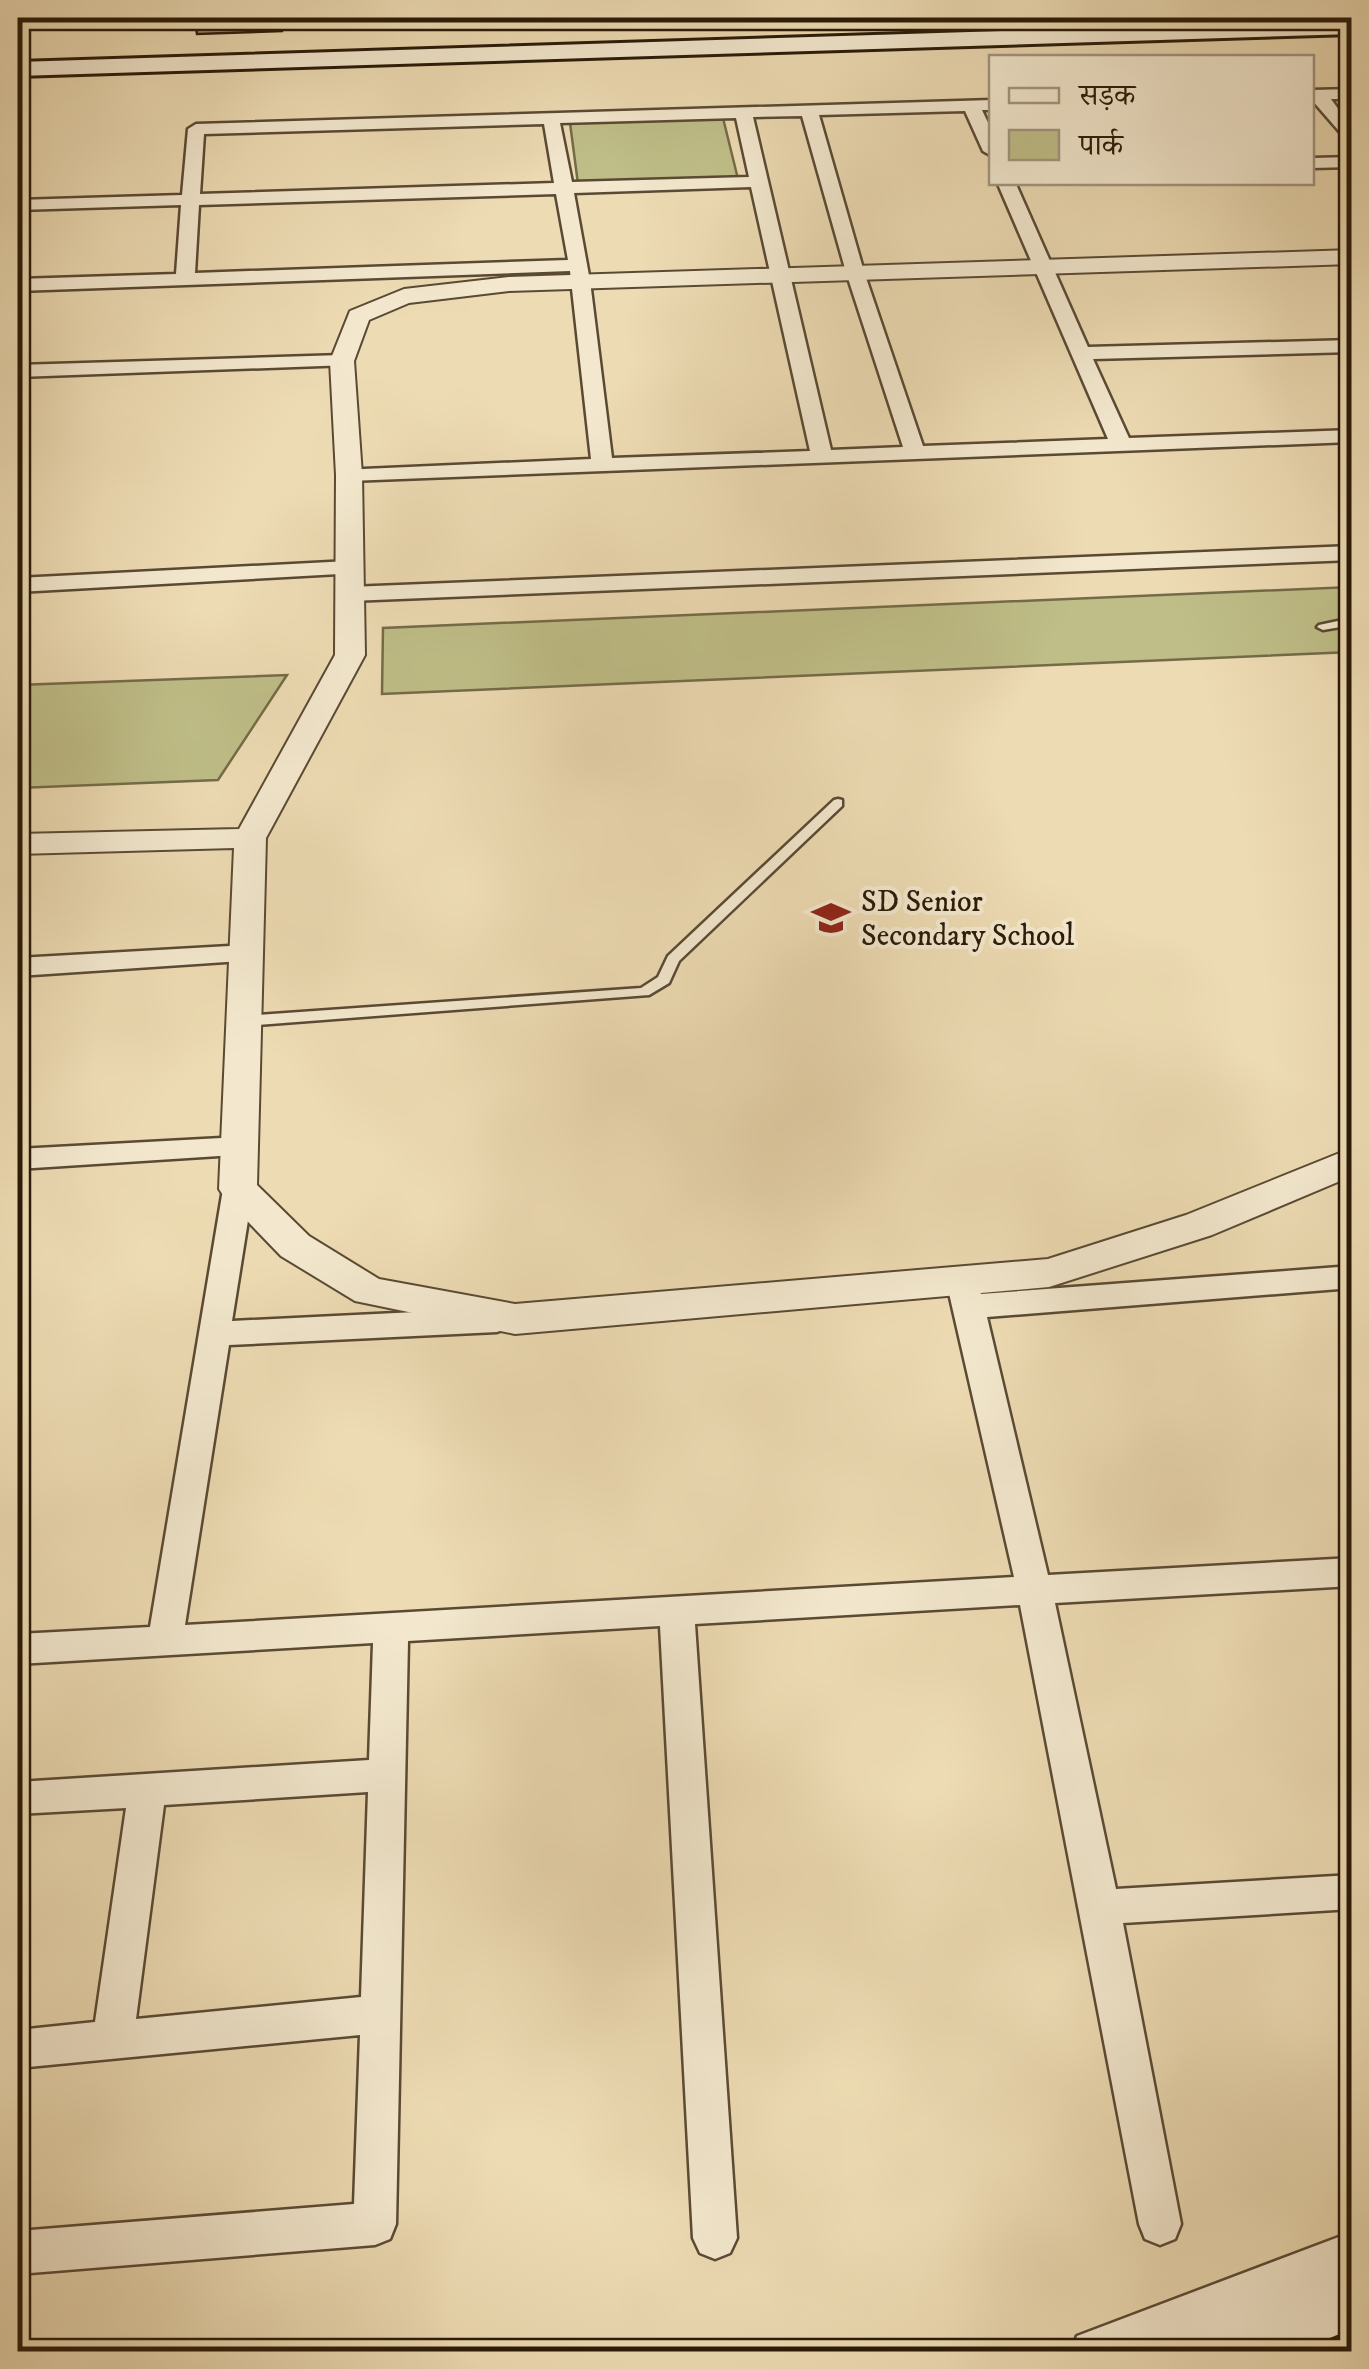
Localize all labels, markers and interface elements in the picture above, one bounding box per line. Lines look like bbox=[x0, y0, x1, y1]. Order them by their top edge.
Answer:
legend bbox=[989, 55, 1314, 185]
text: सड़क bbox=[1077, 78, 1137, 115]
text: पार्क bbox=[1077, 128, 1125, 165]
place label: SD Senior Secondary School bbox=[861, 884, 1074, 955]
school or university icon: SD Senior Secondary School bbox=[810, 897, 852, 939]

